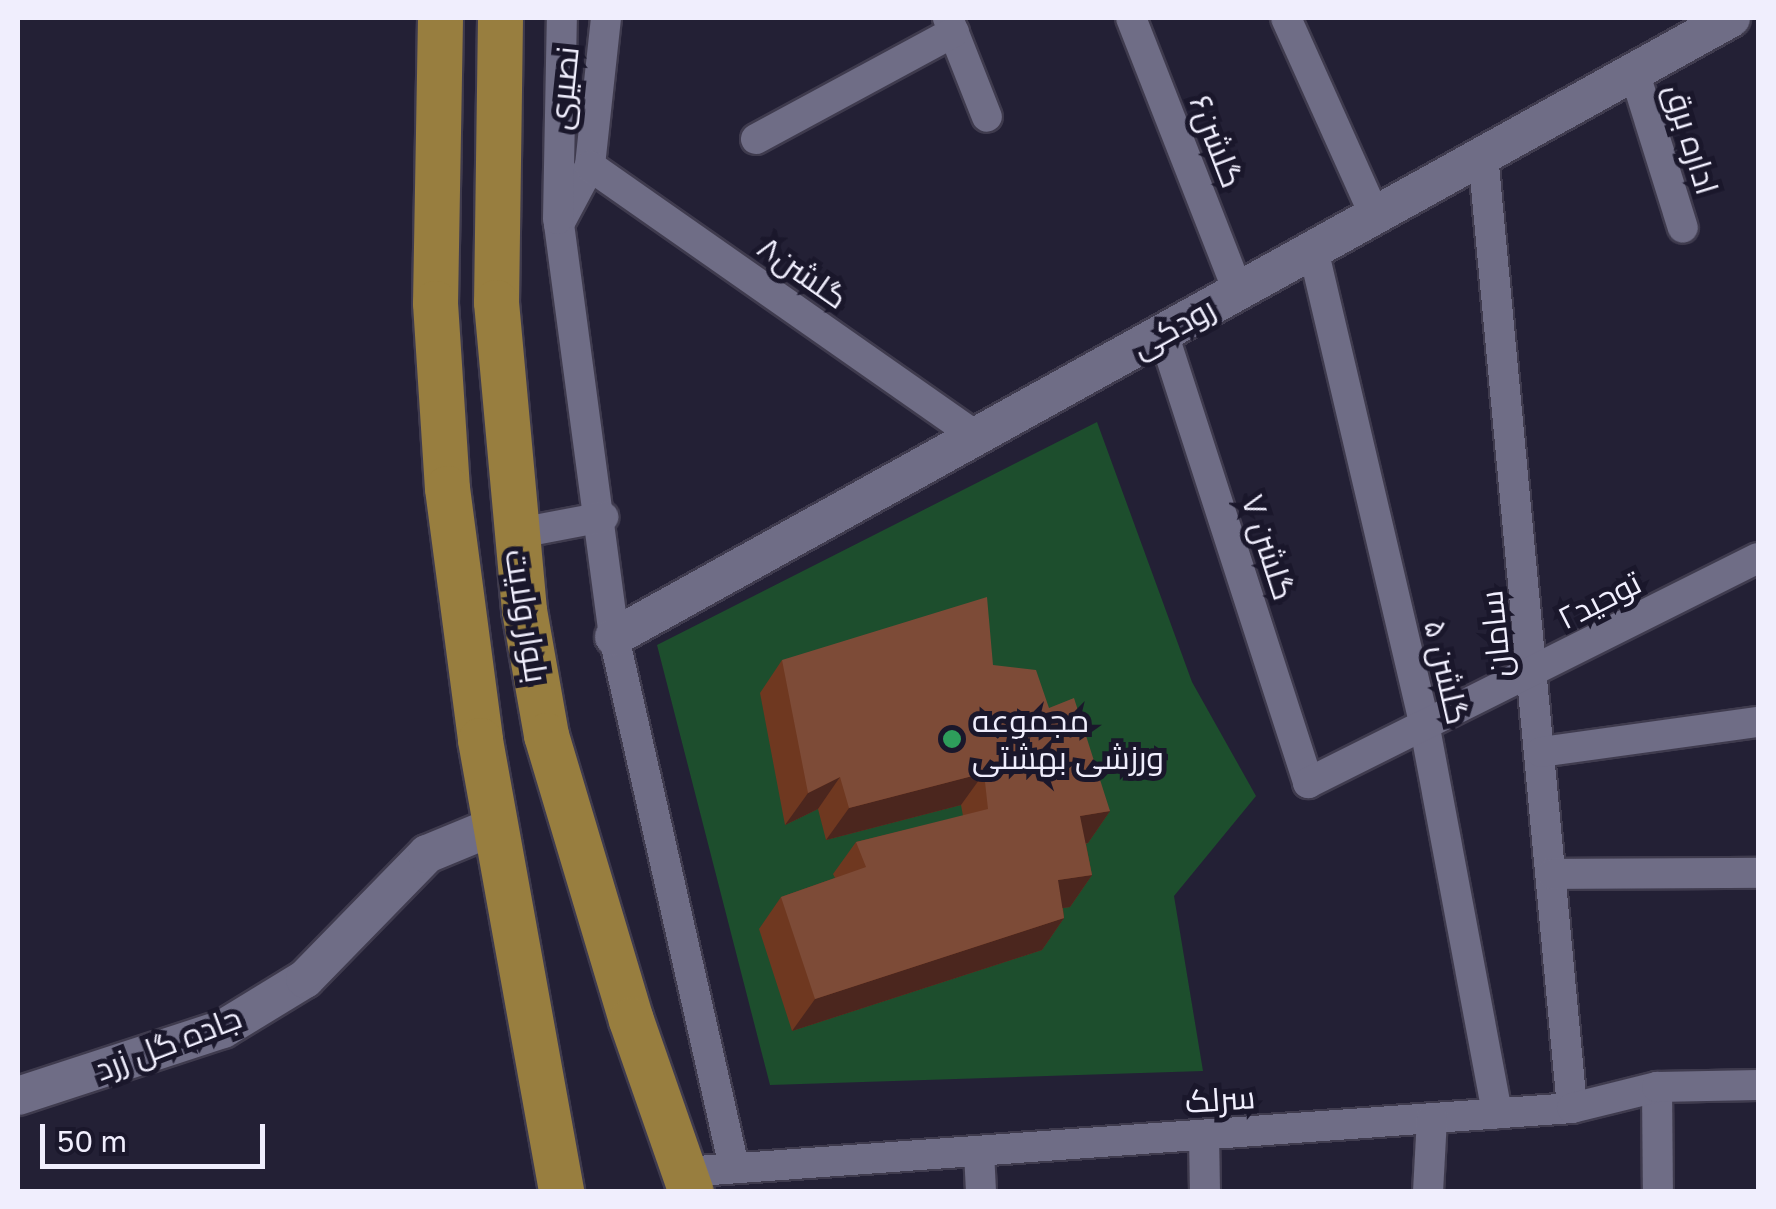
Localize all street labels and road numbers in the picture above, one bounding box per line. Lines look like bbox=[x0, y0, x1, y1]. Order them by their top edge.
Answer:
street label: نصیری bbox=[540, 44, 586, 132]
street label: اداره برق bbox=[1657, 79, 1727, 199]
street label: گلشن۶ bbox=[1182, 89, 1252, 193]
street label: گلشن۸ bbox=[751, 227, 855, 317]
street label: رودکی bbox=[1125, 288, 1221, 366]
street label: گلشن ۷ bbox=[1234, 489, 1304, 605]
street label: بلوار ولایت bbox=[498, 547, 556, 685]
street label: توحید۲ bbox=[1551, 563, 1647, 637]
street label: سامان bbox=[1471, 589, 1519, 679]
street label: گلشن ۵ bbox=[1416, 616, 1478, 728]
street label: جاده گل زرد bbox=[89, 998, 247, 1088]
street label: سرلک bbox=[1184, 1077, 1256, 1121]

